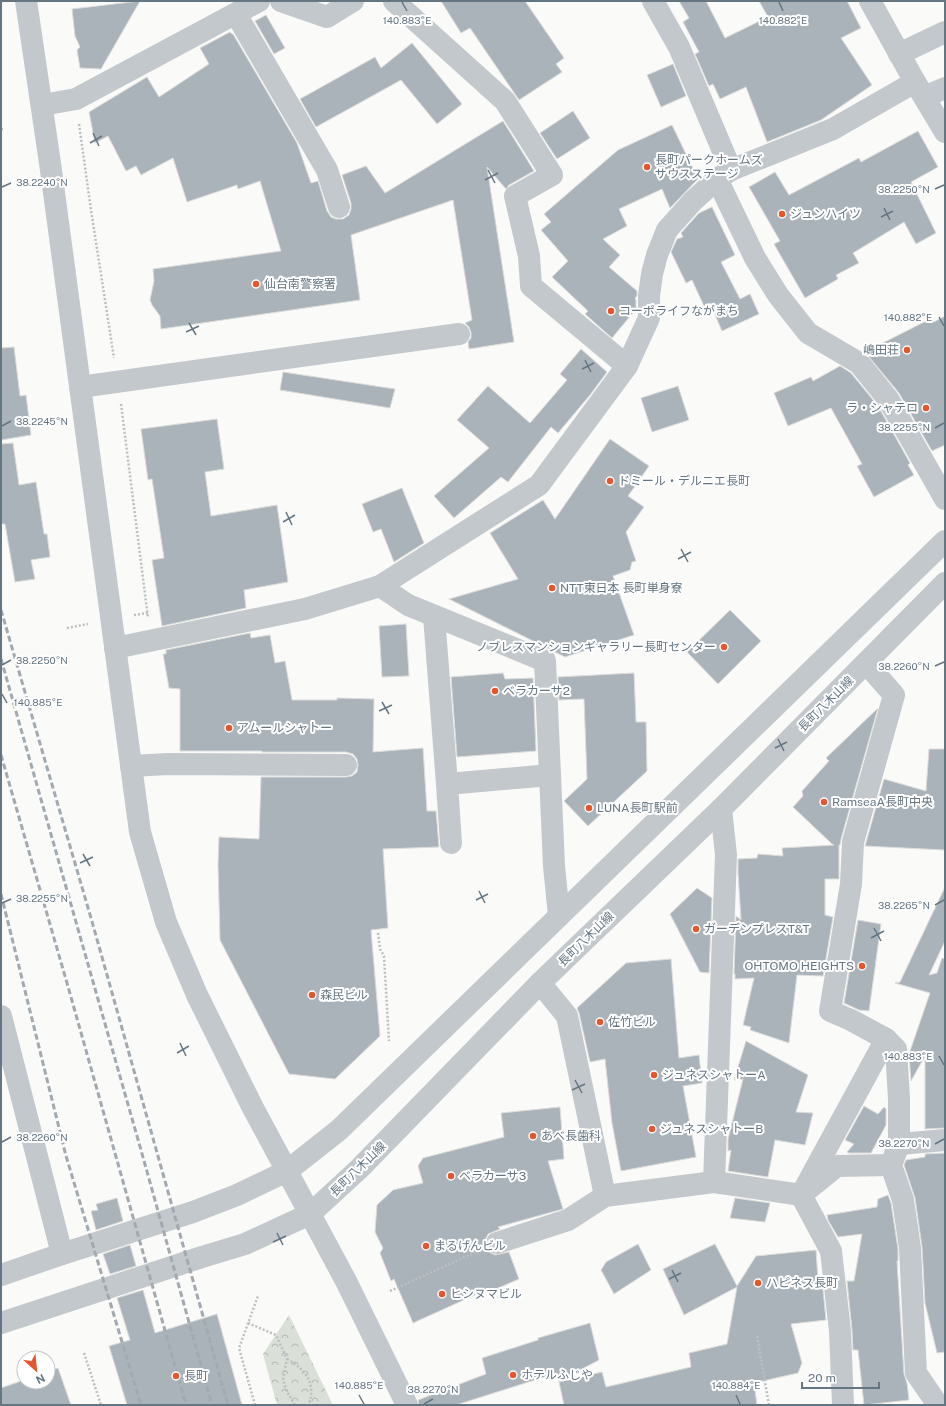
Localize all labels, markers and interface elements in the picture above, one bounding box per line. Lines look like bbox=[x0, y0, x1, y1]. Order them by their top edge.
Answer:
text: 140.883°E bbox=[383, 14, 431, 26]
text: 140.882°E bbox=[759, 14, 807, 26]
place label: 長町パークホームズ サウスステージ bbox=[655, 153, 763, 181]
marker: 長町パークホームズ サウスステージ bbox=[642, 162, 652, 172]
text: 38.2240°N bbox=[16, 176, 68, 188]
text: 38.2250°N bbox=[878, 183, 930, 195]
place label: ジュンハイツ bbox=[790, 207, 861, 221]
marker: ジュンハイツ bbox=[777, 209, 787, 219]
place label: 仙台南警察署 bbox=[264, 277, 336, 291]
marker: 仙台南警察署 bbox=[251, 279, 261, 289]
place label: コーポライフながまち bbox=[619, 304, 739, 318]
marker: コーポライフながまち bbox=[606, 306, 616, 316]
text: 140.882°E bbox=[884, 311, 932, 323]
place label: 嶋田荘 bbox=[863, 343, 899, 357]
marker: 嶋田荘 bbox=[902, 345, 912, 355]
place label: ラ・シャテロ bbox=[846, 401, 918, 415]
marker: ラ・シャテロ bbox=[921, 403, 931, 413]
text: 38.2245°N bbox=[16, 415, 68, 427]
text: 38.2255°N bbox=[878, 421, 930, 433]
place label: ドミール・デルニエ長町 bbox=[618, 474, 750, 488]
marker: ドミール・デルニエ長町 bbox=[605, 476, 615, 486]
place label: NTT東日本 長町単身寮 bbox=[560, 581, 683, 595]
marker: NTT東日本 長町単身寮 bbox=[547, 583, 557, 593]
place label: ノブレスマンションギャラリー長町センター bbox=[476, 640, 716, 654]
marker: ノブレスマンションギャラリー長町センター bbox=[719, 642, 729, 652]
text: 38.2250°N bbox=[16, 654, 68, 666]
text: 38.2260°N bbox=[878, 660, 930, 672]
street label: 長町八木山線 bbox=[796, 674, 856, 734]
place label: ベラカーサ2 bbox=[503, 684, 570, 698]
marker: ベラカーサ2 bbox=[490, 686, 500, 696]
text: 140.885°E bbox=[14, 696, 62, 708]
place label: アムールシャトー bbox=[237, 721, 332, 735]
marker: アムールシャトー bbox=[224, 723, 234, 733]
place label: RamseaA長町中央 bbox=[832, 795, 933, 809]
marker: RamseaA長町中央 bbox=[819, 797, 829, 807]
place label: LUNA長町駅前 bbox=[597, 801, 678, 815]
marker: LUNA長町駅前 bbox=[584, 803, 594, 813]
text: 38.2255°N bbox=[16, 892, 68, 904]
text: 38.2265°N bbox=[878, 899, 930, 911]
street label: 長町八木山線 bbox=[555, 909, 617, 969]
place label: ガーデンプレスT&T bbox=[704, 922, 810, 936]
marker: ガーデンプレスT&T bbox=[691, 924, 701, 934]
place label: OHTOMO HEIGHTS bbox=[745, 959, 854, 973]
marker: OHTOMO HEIGHTS bbox=[857, 961, 867, 971]
place label: 森民ビル bbox=[320, 988, 368, 1002]
marker: 森民ビル bbox=[307, 990, 317, 1000]
place label: 佐竹ビル bbox=[608, 1015, 656, 1029]
marker: 佐竹ビル bbox=[595, 1017, 605, 1027]
text: 140.883°E bbox=[884, 1050, 932, 1062]
place label: ジュネスシャトーA bbox=[662, 1068, 766, 1082]
marker: ジュネスシャトーA bbox=[649, 1070, 659, 1080]
place label: ジュネスシャトーB bbox=[660, 1122, 763, 1136]
marker: ジュネスシャトーB bbox=[647, 1124, 657, 1134]
place label: あべ長歯科 bbox=[541, 1129, 601, 1143]
text: 38.2260°N bbox=[16, 1131, 68, 1143]
marker: あべ長歯科 bbox=[528, 1131, 538, 1141]
text: 38.2270°N bbox=[878, 1137, 930, 1149]
street label: 長町八木山線 bbox=[327, 1139, 389, 1199]
place label: ベラカーサ3 bbox=[459, 1169, 526, 1183]
marker: ベラカーサ3 bbox=[446, 1171, 456, 1181]
place label: まるげんビル bbox=[434, 1239, 506, 1253]
marker: まるげんビル bbox=[421, 1241, 431, 1251]
place label: ハピネス長町 bbox=[766, 1276, 838, 1290]
marker: ハピネス長町 bbox=[753, 1278, 763, 1288]
place label: ヒシヌマビル bbox=[450, 1287, 522, 1301]
marker: ヒシヌマビル bbox=[437, 1289, 447, 1299]
north arrow bbox=[16, 1350, 56, 1390]
scale bar bbox=[802, 1364, 879, 1390]
place label: ホテルふじや bbox=[521, 1368, 593, 1382]
place label: 長町 bbox=[184, 1369, 208, 1383]
marker: ホテルふじや bbox=[508, 1370, 518, 1380]
marker: 長町 bbox=[171, 1371, 181, 1381]
text: 20 m bbox=[808, 1371, 836, 1385]
text: N bbox=[34, 1372, 47, 1386]
text: 140.885°E bbox=[335, 1379, 383, 1391]
text: 140.884°E bbox=[712, 1379, 760, 1391]
text: 38.2270°N bbox=[407, 1383, 459, 1395]

